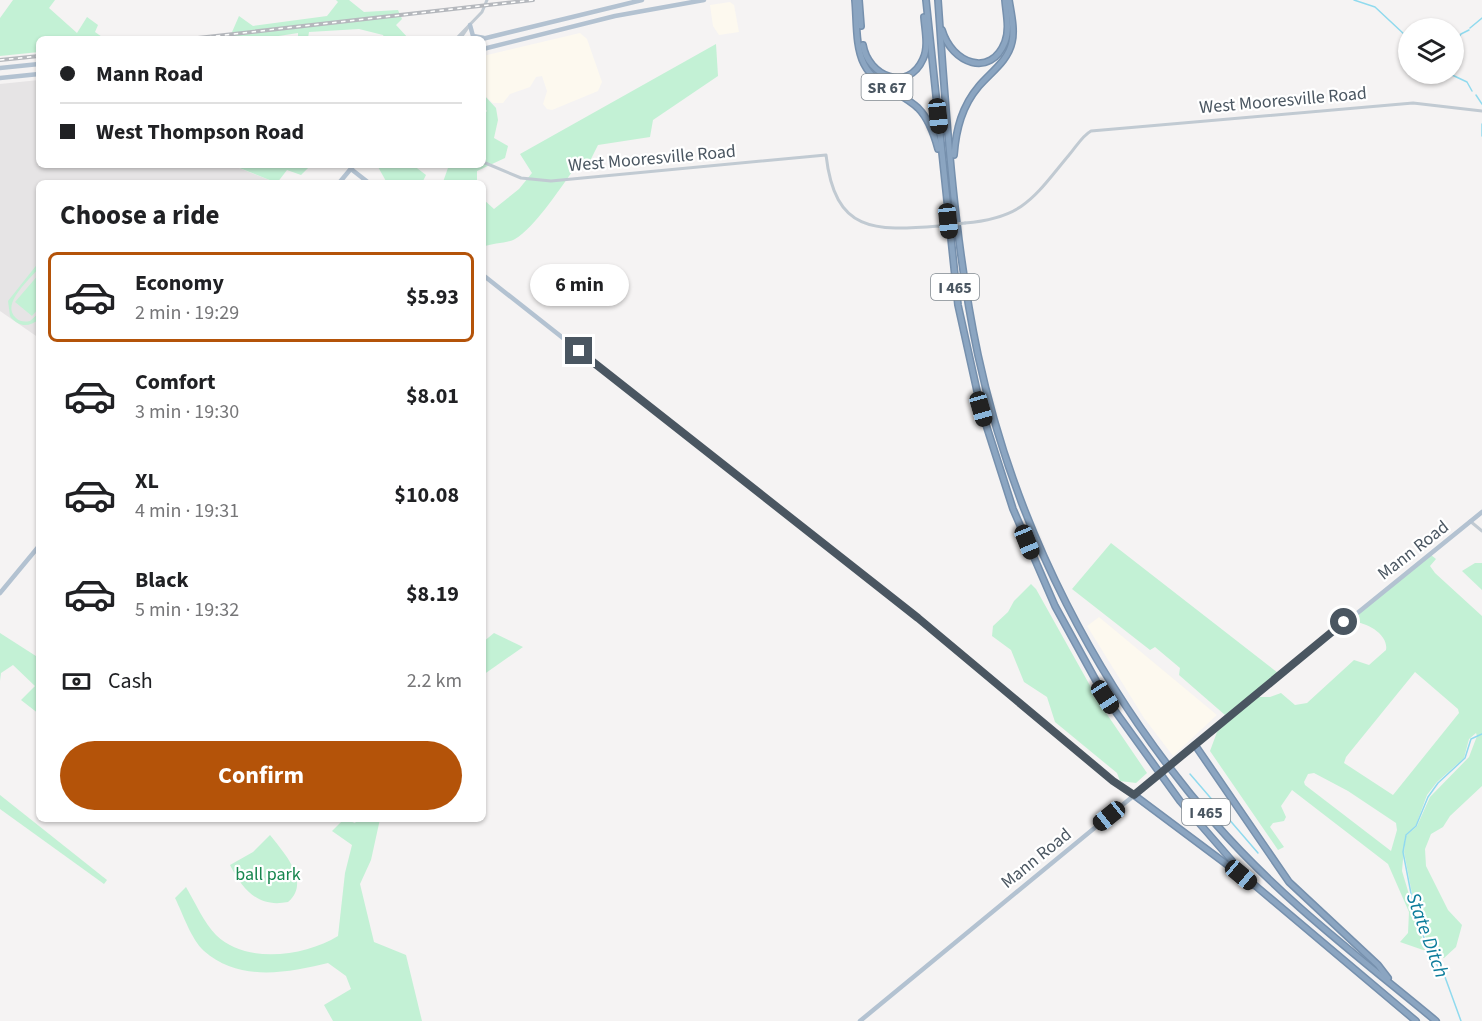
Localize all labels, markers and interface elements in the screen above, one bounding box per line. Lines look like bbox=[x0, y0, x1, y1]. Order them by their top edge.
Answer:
map controls bbox=[1398, 18, 1464, 84]
button: layers bbox=[1398, 18, 1464, 84]
text: Mann Road bbox=[96, 58, 203, 90]
road number: SR 67 bbox=[862, 74, 912, 100]
street label: West Mooresville Road bbox=[1198, 81, 1368, 120]
car bbox=[927, 97, 949, 135]
text: West Thompson Road bbox=[96, 116, 304, 148]
street label: West Mooresville Road bbox=[567, 139, 737, 178]
text: Choose a ride bbox=[60, 196, 220, 235]
car bbox=[937, 202, 959, 240]
callout: 6 min bbox=[530, 264, 628, 306]
text: Economy bbox=[135, 267, 224, 299]
icon: car bbox=[63, 270, 117, 324]
text: 6 min bbox=[555, 271, 604, 299]
road number: I 465 bbox=[931, 274, 979, 300]
text: $5.93 bbox=[406, 281, 459, 313]
text: 2 min · 19:29 bbox=[135, 299, 239, 327]
route end bbox=[565, 337, 592, 364]
text: Comfort bbox=[135, 366, 216, 398]
icon: car bbox=[63, 369, 117, 423]
text: $8.01 bbox=[406, 380, 459, 412]
car bbox=[967, 389, 995, 429]
text: 3 min · 19:30 bbox=[135, 398, 239, 426]
text: XL bbox=[135, 465, 159, 497]
icon: car bbox=[63, 468, 117, 522]
text: $10.08 bbox=[394, 479, 459, 511]
text: 4 min · 19:31 bbox=[135, 497, 239, 525]
street label: Mann Road bbox=[1372, 515, 1454, 586]
car bbox=[1012, 522, 1042, 562]
text: Black bbox=[135, 564, 189, 596]
icon: car bbox=[63, 567, 117, 621]
text: $8.19 bbox=[406, 578, 459, 610]
text: 5 min · 19:32 bbox=[135, 596, 239, 624]
route start bbox=[1330, 608, 1357, 635]
icon: cash bbox=[60, 665, 93, 698]
text: Cash bbox=[108, 665, 153, 697]
text: 2.2 km bbox=[407, 667, 462, 695]
car bbox=[1088, 677, 1122, 717]
button: Confirm bbox=[60, 741, 462, 810]
car bbox=[1089, 798, 1129, 834]
road number: I 465 bbox=[1182, 799, 1230, 825]
street label: Mann Road bbox=[996, 822, 1077, 895]
car bbox=[1221, 857, 1261, 893]
park label: ball park bbox=[235, 862, 301, 887]
water label: State Ditch bbox=[1399, 889, 1455, 982]

